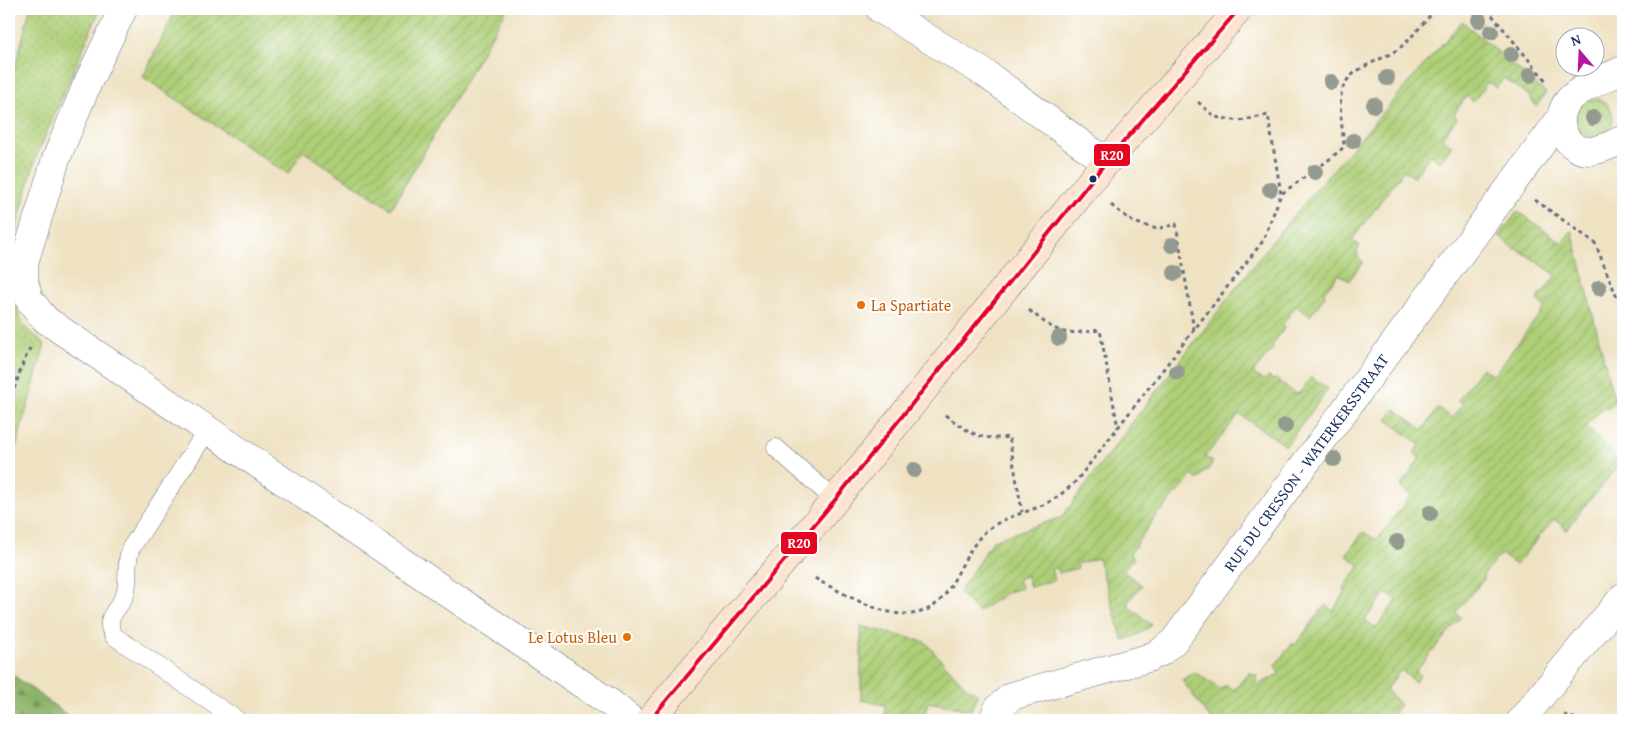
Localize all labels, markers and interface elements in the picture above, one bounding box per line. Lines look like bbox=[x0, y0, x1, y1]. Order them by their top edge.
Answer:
north arrow bbox=[1554, 28, 1604, 78]
text: N bbox=[1568, 29, 1584, 51]
line badge: R20 bbox=[1093, 143, 1131, 167]
text: R20 bbox=[1100, 145, 1124, 165]
unlabelled marker bbox=[1088, 174, 1098, 184]
place label: La Spartiate bbox=[871, 293, 951, 317]
marker: La Spartiate bbox=[855, 299, 867, 311]
street label: RUE DU CRESSON - WATERKERSSTRAAT bbox=[1217, 349, 1395, 576]
line badge: R20 bbox=[780, 531, 818, 555]
text: R20 bbox=[787, 533, 811, 553]
place label: Le Lotus Bleu bbox=[528, 625, 617, 649]
marker: Le Lotus Bleu bbox=[621, 631, 633, 643]

